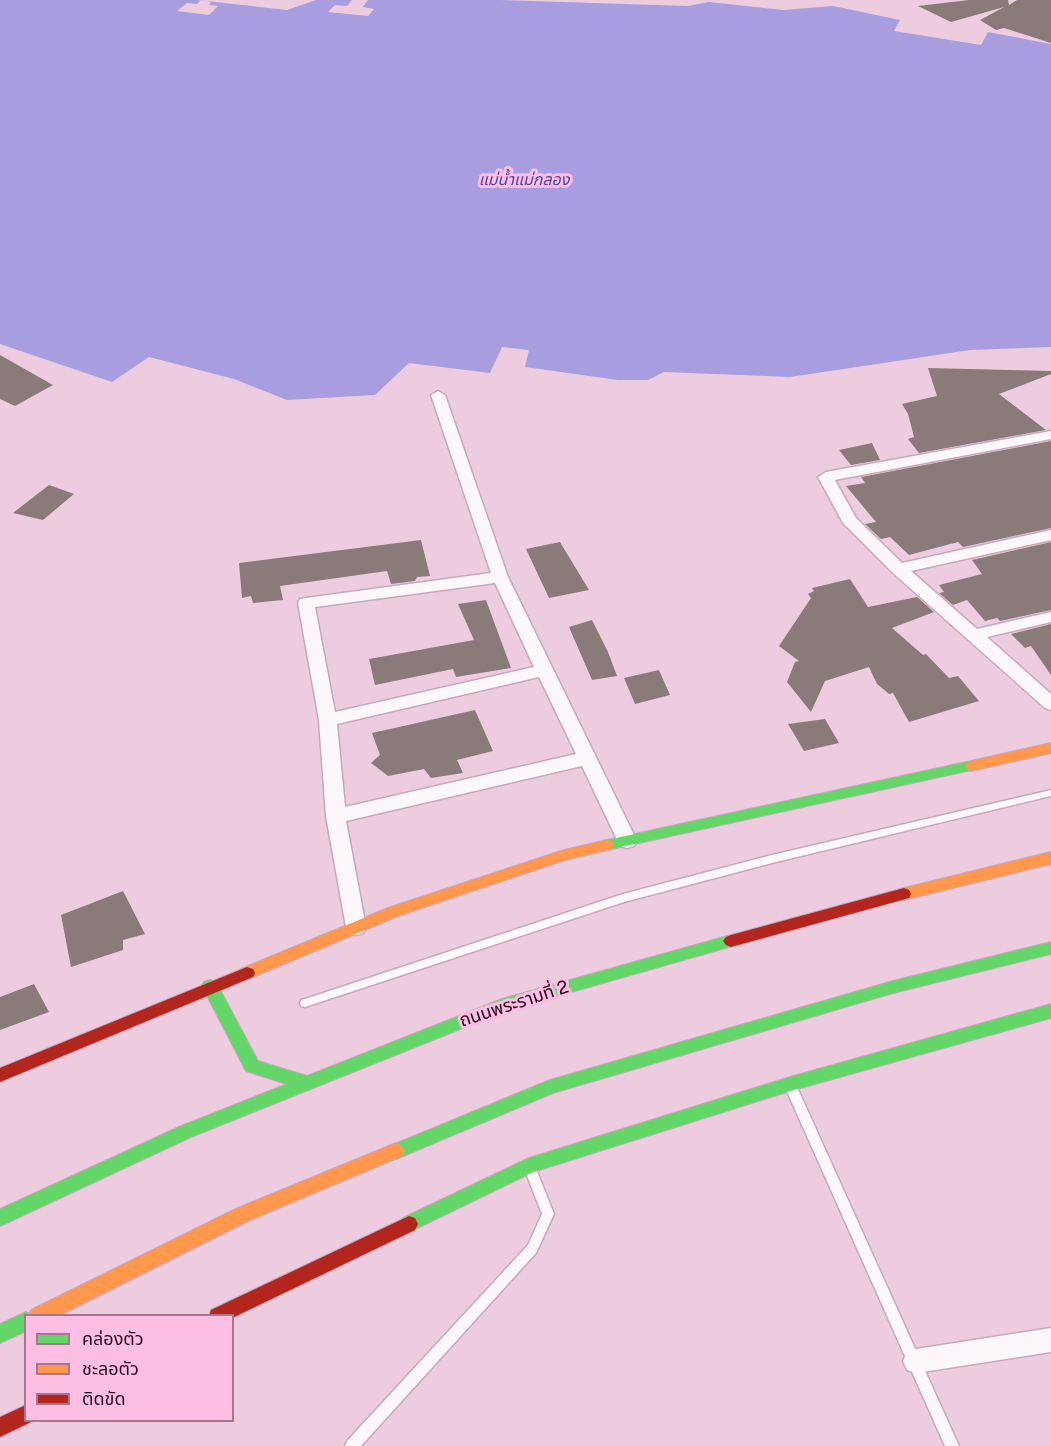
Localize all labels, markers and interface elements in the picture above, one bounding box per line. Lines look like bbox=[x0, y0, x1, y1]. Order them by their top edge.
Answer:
water label: แม่น้ำแม่กลอง bbox=[479, 170, 569, 190]
street label: ถนนพระรามที่ 2 bbox=[457, 976, 571, 1032]
legend bbox=[24, 1314, 234, 1422]
text: คล่องตัว bbox=[82, 1328, 144, 1349]
text: ชะลอตัว bbox=[82, 1358, 139, 1379]
text: ติดขัด bbox=[82, 1388, 125, 1409]

